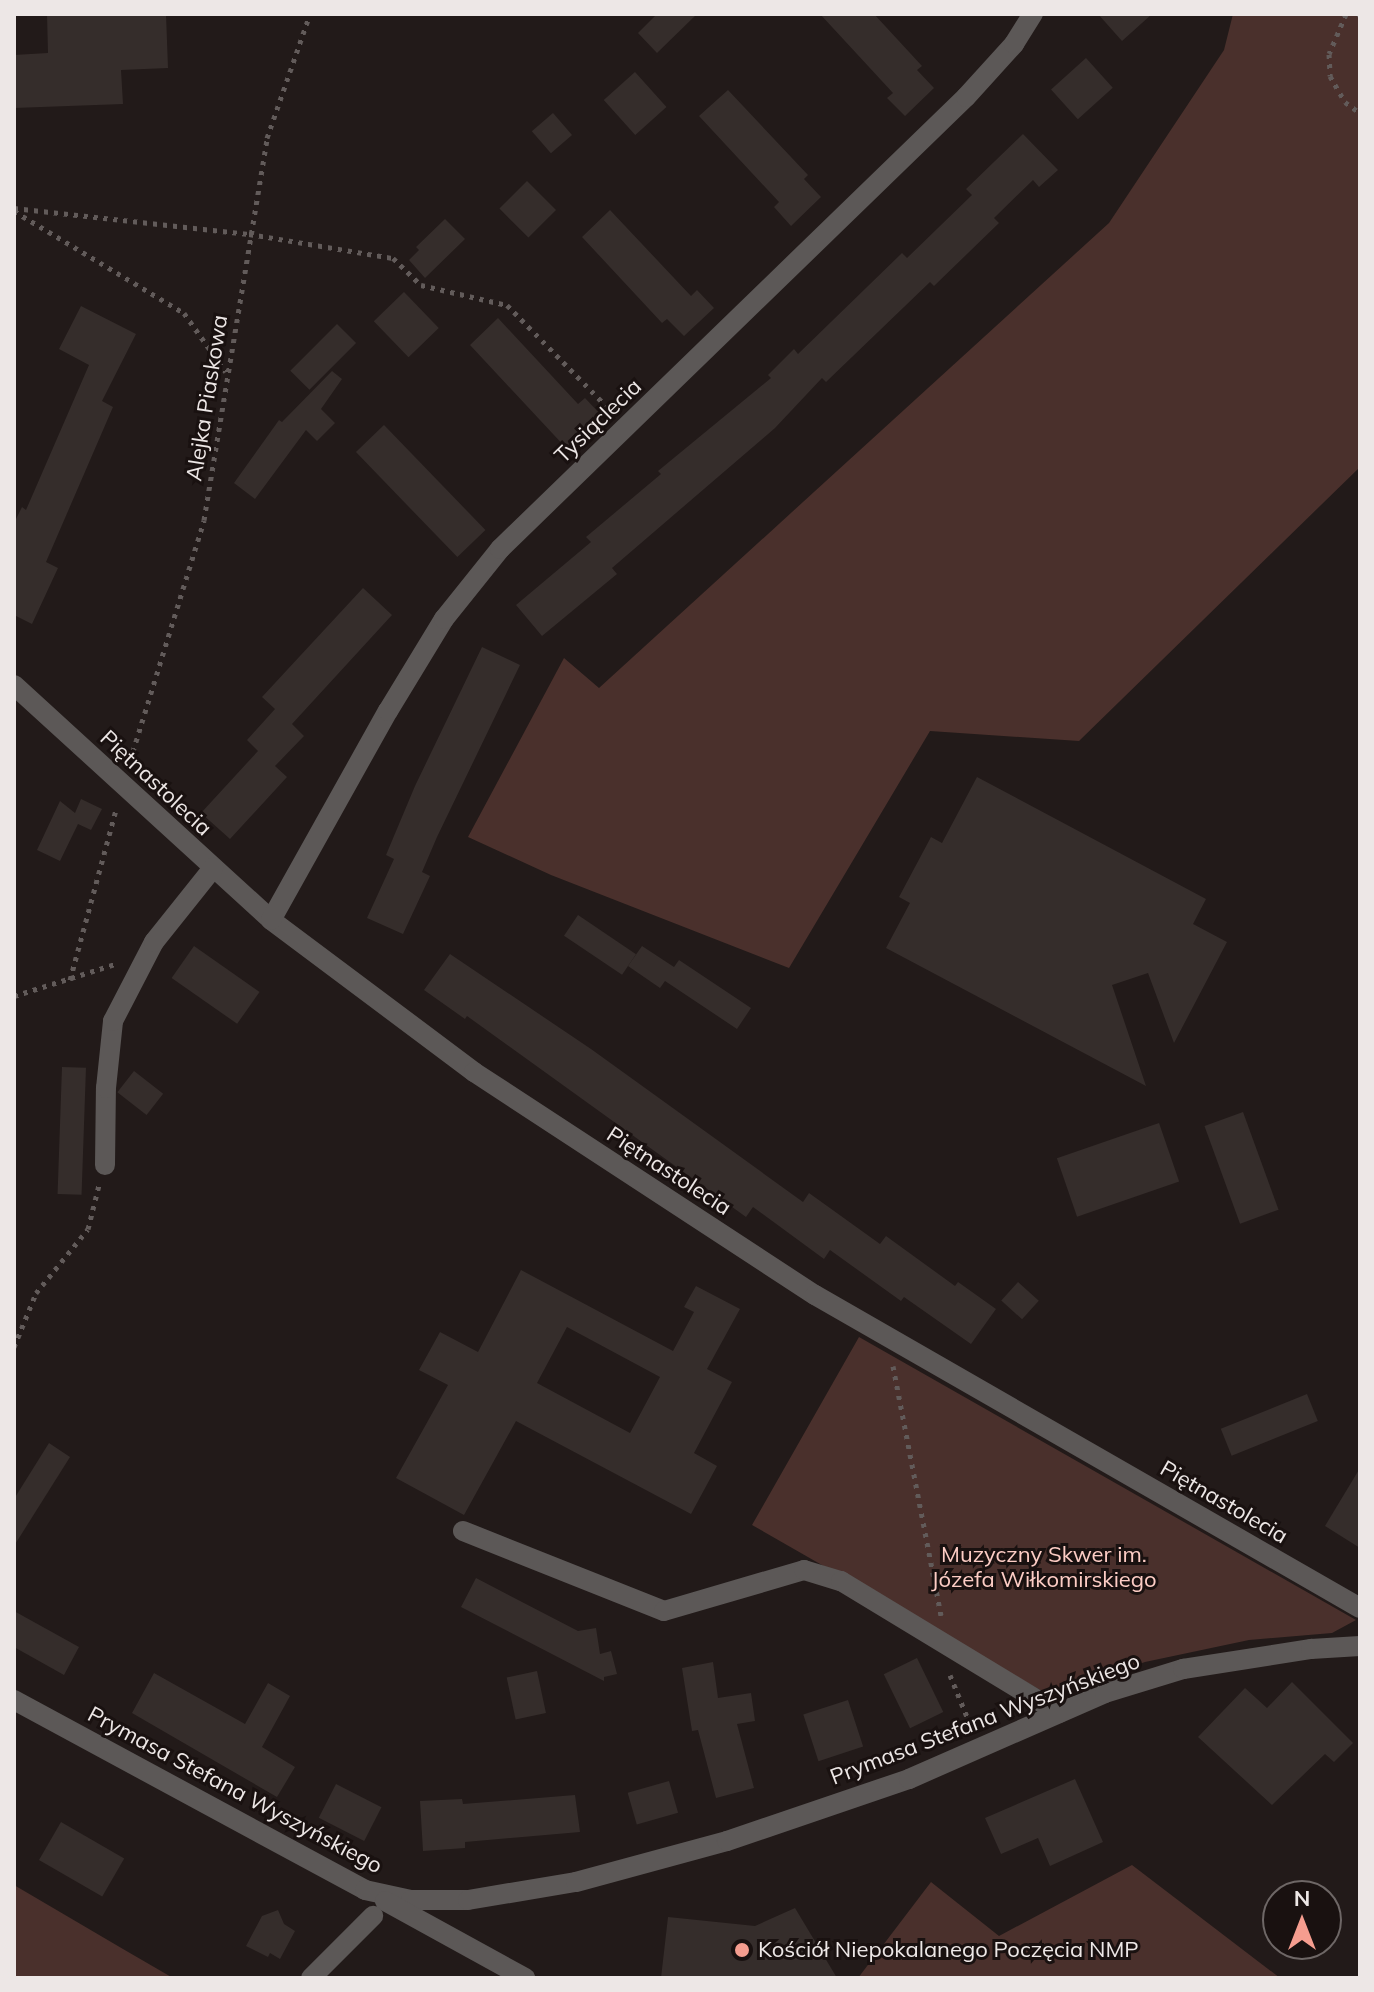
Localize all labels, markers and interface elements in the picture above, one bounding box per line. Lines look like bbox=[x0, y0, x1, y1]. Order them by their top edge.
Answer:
street label: Alejka Piaskowa bbox=[181, 313, 233, 483]
street label: Tysiąclecia bbox=[549, 373, 647, 469]
street label: Piętnastolecia bbox=[95, 725, 217, 841]
street label: Piętnastolecia bbox=[602, 1121, 736, 1221]
street label: Piętnastolecia bbox=[1156, 1455, 1292, 1549]
park label: Muzyczny Skwer im. Józefa Wiłkomirskiego bbox=[931, 1541, 1157, 1592]
street label: Prymasa Stefana Wyszyńskiego bbox=[826, 1648, 1144, 1790]
street label: Prymasa Stefana Wyszyńskiego bbox=[83, 1701, 387, 1879]
north arrow bbox=[1262, 1880, 1342, 1960]
text: N bbox=[1294, 1884, 1310, 1912]
place label: Kościół Niepokalanego Poczęcia NMP bbox=[758, 1937, 1139, 1963]
marker: Kościół Niepokalanego Poczęcia NMP bbox=[733, 1941, 751, 1959]

